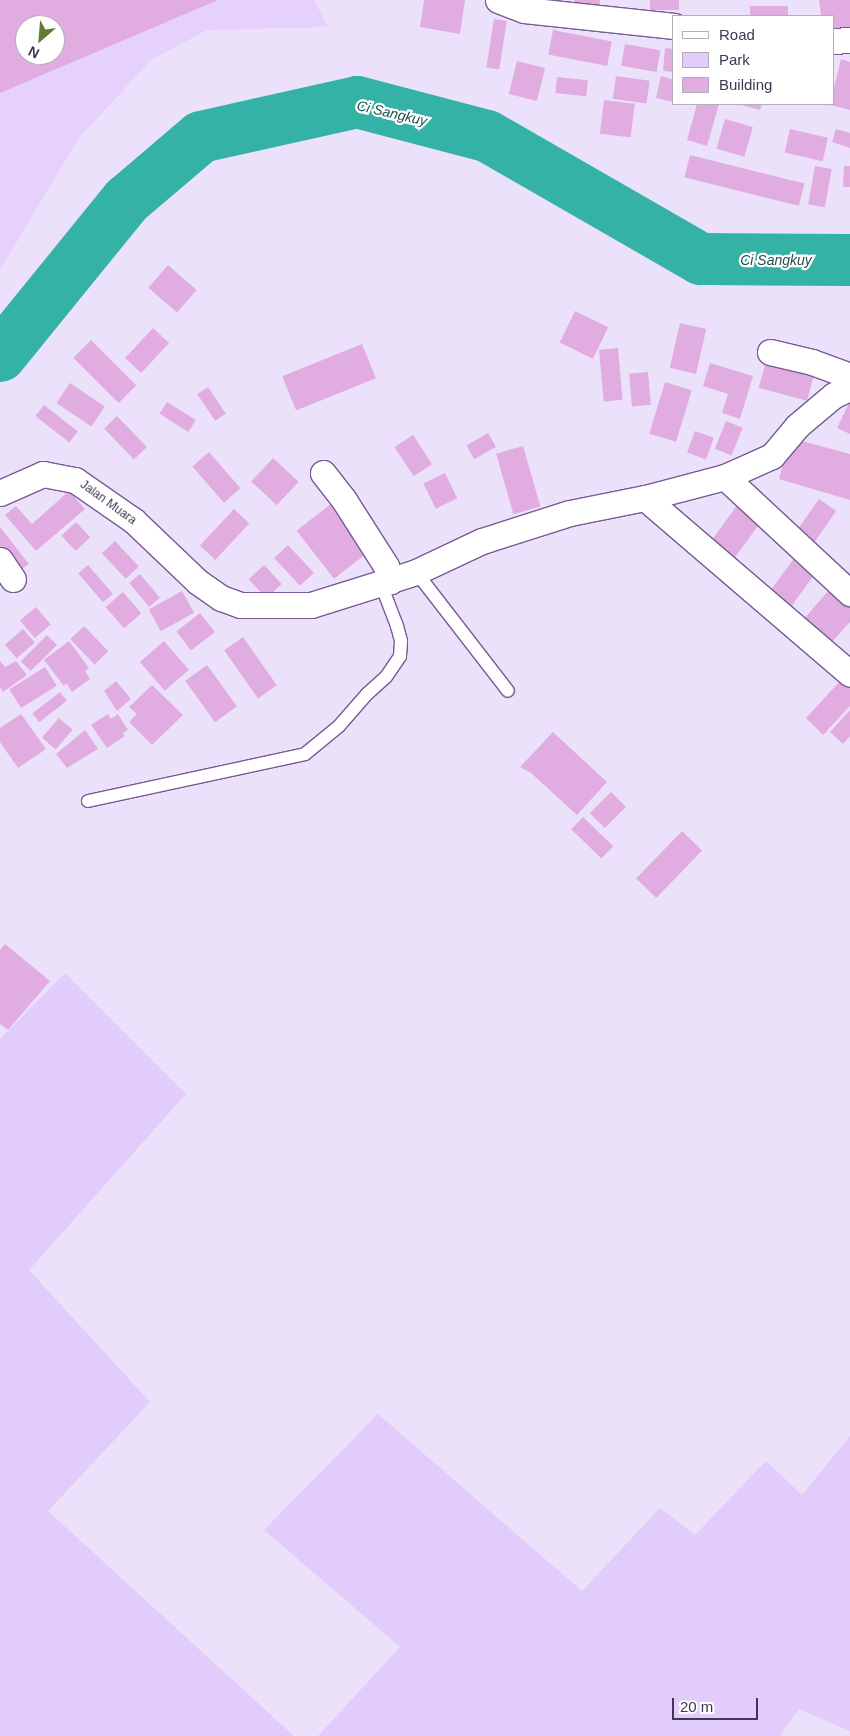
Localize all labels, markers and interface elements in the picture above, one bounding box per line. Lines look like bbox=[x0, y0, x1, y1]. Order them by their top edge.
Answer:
north arrow bbox=[15, 15, 65, 65]
legend bbox=[672, 15, 835, 105]
text: Road bbox=[719, 26, 755, 43]
text: N bbox=[26, 43, 42, 62]
text: Park bbox=[719, 51, 750, 68]
text: Building bbox=[719, 76, 772, 93]
water label: Ci Sangkuy bbox=[355, 97, 429, 129]
water label: Ci Sangkuy bbox=[740, 252, 812, 268]
street label: Jalan Muara bbox=[77, 478, 139, 528]
scale bar bbox=[675, 1688, 761, 1720]
text: 20 m bbox=[680, 1698, 713, 1715]

